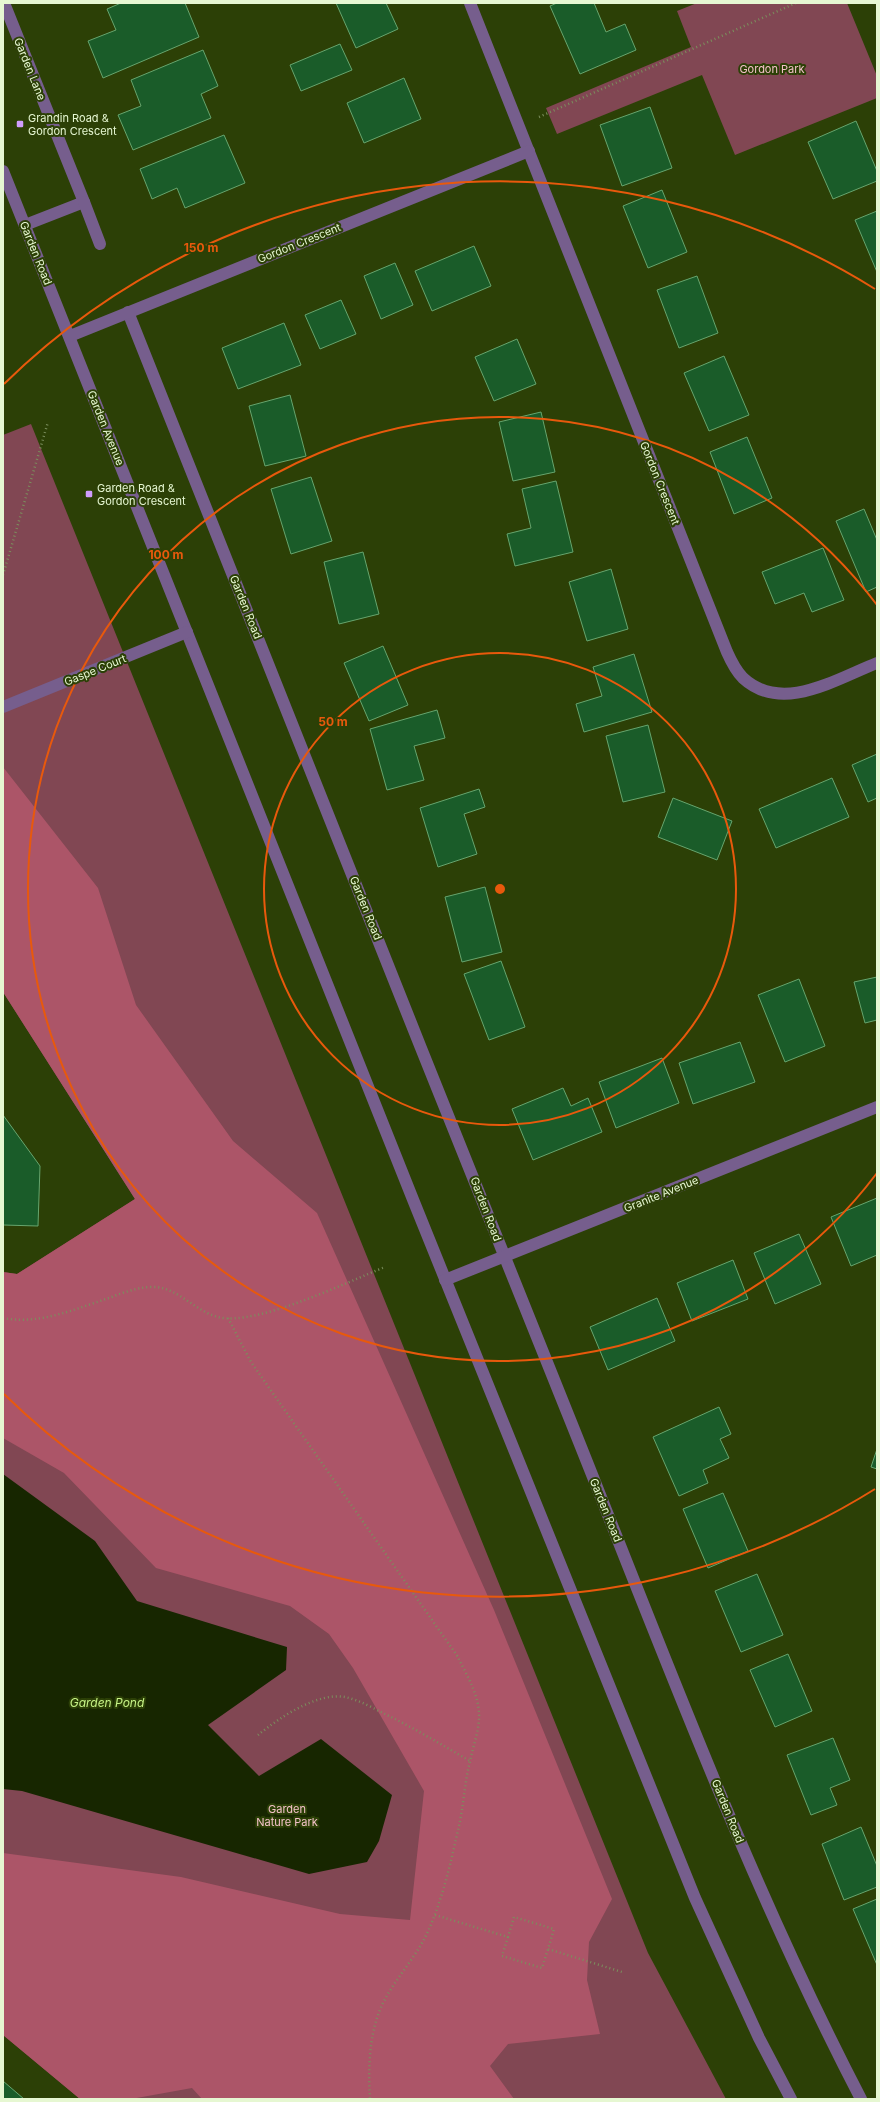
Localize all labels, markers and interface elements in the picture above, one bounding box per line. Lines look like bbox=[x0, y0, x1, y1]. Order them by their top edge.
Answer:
street label: Garden Lane bbox=[11, 36, 49, 102]
park label: Gordon Park bbox=[739, 62, 805, 76]
place label: Grandin Road & Gordon Crescent bbox=[28, 111, 117, 138]
marker: Grandin Road & Gordon Crescent bbox=[15, 119, 25, 129]
street label: Garden Road bbox=[17, 219, 55, 287]
street label: Gordon Crescent bbox=[255, 220, 343, 266]
text: 150 m bbox=[184, 240, 218, 255]
street label: Garden Avenue bbox=[85, 388, 127, 468]
street label: Gordon Crescent bbox=[637, 439, 683, 527]
place label: Garden Road & Gordon Crescent bbox=[97, 481, 186, 508]
marker: Garden Road & Gordon Crescent bbox=[84, 489, 94, 499]
text: 100 m bbox=[148, 547, 184, 562]
street label: Garden Road bbox=[227, 573, 265, 641]
street label: Gaspe Court bbox=[62, 651, 128, 689]
text: 50 m bbox=[318, 714, 348, 729]
street label: Garden Road bbox=[347, 874, 385, 942]
centre of rings bbox=[493, 882, 507, 896]
street label: Granite Avenue bbox=[622, 1173, 700, 1215]
street label: Garden Road bbox=[467, 1175, 505, 1243]
street label: Garden Road bbox=[587, 1476, 625, 1544]
water label: Garden Pond bbox=[70, 1695, 145, 1710]
street label: Garden Road bbox=[709, 1777, 747, 1845]
park label: Garden Nature Park bbox=[256, 1802, 318, 1829]

